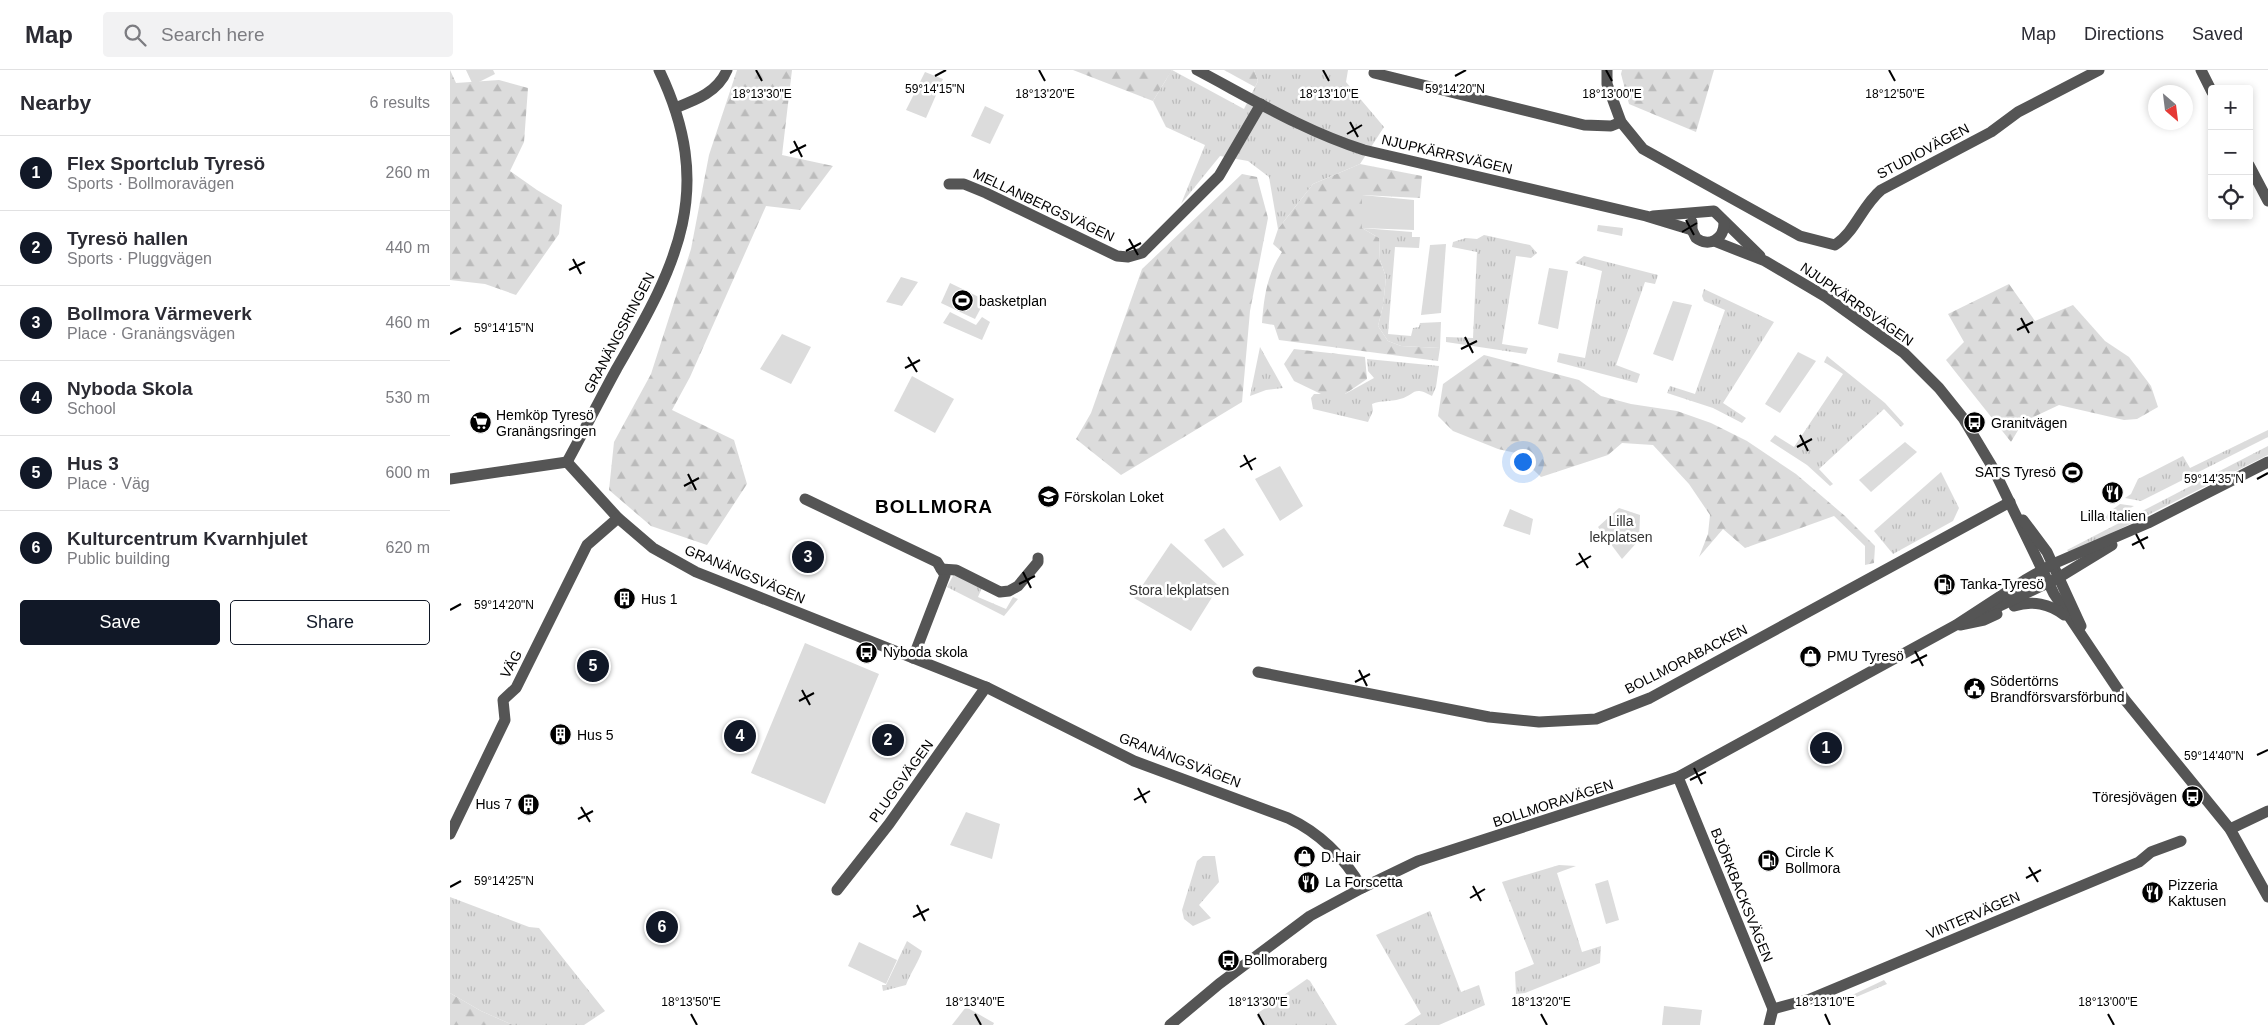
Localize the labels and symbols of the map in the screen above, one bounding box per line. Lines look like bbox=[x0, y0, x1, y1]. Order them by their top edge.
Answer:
text: 59°14'15"N bbox=[905, 82, 965, 96]
text: 59°14'20"N bbox=[1425, 82, 1485, 96]
north arrow bbox=[2148, 85, 2193, 130]
text: 18°13'30"E bbox=[732, 87, 792, 101]
text: 18°13'20"E bbox=[1015, 87, 1075, 101]
text: 18°13'10"E bbox=[1299, 87, 1359, 101]
text: 18°13'00"E bbox=[1582, 87, 1642, 101]
text: 18°12'50"E bbox=[1865, 87, 1925, 101]
street label: STUDIOVÄGEN bbox=[1874, 120, 1972, 182]
street label: NJUPKÄRRSVÄGEN bbox=[1380, 131, 1514, 177]
street label: MELLANBERGSVÄGEN bbox=[971, 165, 1117, 245]
street label: NJUPKÄRRSVÄGEN bbox=[1798, 259, 1916, 349]
street label: GRANÄNGSRINGEN bbox=[580, 270, 658, 396]
sports icon: basketplan bbox=[951, 289, 975, 313]
place label: basketplan bbox=[979, 293, 1047, 309]
text: 59°14'15"N bbox=[474, 321, 534, 335]
place label: Hemköp Tyresö Granängsringen bbox=[496, 407, 596, 439]
supermarket icon: Hemköp Tyresö Granängsringen bbox=[468, 411, 492, 435]
bus stop icon: Granitvägen bbox=[1963, 411, 1987, 435]
place label: Granitvägen bbox=[1991, 415, 2067, 431]
your location bbox=[1510, 449, 1536, 475]
sports icon: SATS Tyresö bbox=[2060, 460, 2084, 484]
place label: SATS Tyresö bbox=[1975, 464, 2056, 480]
text: 59°14'35"N bbox=[2184, 472, 2244, 486]
restaurant icon: Lilla Italien bbox=[2101, 481, 2125, 505]
school or university icon: Förskolan Loket bbox=[1036, 485, 1060, 509]
place label: Förskolan Loket bbox=[1064, 489, 1164, 505]
district label: BOLLMORA bbox=[875, 496, 993, 517]
place label: Lilla Italien bbox=[2080, 508, 2146, 524]
park label: Lilla lekplatsen bbox=[1589, 513, 1653, 545]
pin: 3 bbox=[792, 538, 824, 576]
street label: GRANÄNGSVÄGEN bbox=[682, 541, 808, 607]
fuel station icon: Tanka-Tyresö bbox=[1932, 572, 1956, 596]
place label: Tanka-Tyresö bbox=[1960, 576, 2044, 592]
park label: Stora lekplatsen bbox=[1129, 582, 1229, 598]
building icon: Hus 1 bbox=[613, 587, 637, 611]
place label: Hus 1 bbox=[641, 591, 678, 607]
text: 59°14'20"N bbox=[474, 598, 534, 612]
street label: BOLLMORABACKEN bbox=[1622, 621, 1750, 697]
bus stop icon: Nyboda skola bbox=[855, 640, 879, 664]
place label: Nyboda skola bbox=[883, 644, 968, 660]
shop icon: PMU Tyresö bbox=[1799, 644, 1823, 668]
street label: VÄG bbox=[497, 647, 525, 681]
pin: 5 bbox=[577, 647, 609, 685]
place label: PMU Tyresö bbox=[1827, 648, 1904, 664]
place label: Södertörns Brandförsvarsförbund bbox=[1990, 673, 2125, 705]
public building icon: Södertörns Brandförsvarsförbund bbox=[1962, 677, 1986, 701]
pin: 4 bbox=[724, 717, 756, 755]
pin: 2 bbox=[872, 721, 904, 759]
building icon: Hus 5 bbox=[549, 723, 573, 747]
place label: Hus 5 bbox=[577, 727, 614, 743]
street label: GRANÄNGSVÄGEN bbox=[1117, 729, 1243, 791]
pin: 1 bbox=[1810, 729, 1842, 767]
street label: PLUGGVÄGEN bbox=[866, 737, 936, 825]
text: 59°14'40"N bbox=[2184, 749, 2244, 763]
street label: BOLLMORAVÄGEN bbox=[1491, 776, 1615, 830]
bus stop icon: Töresjövägen bbox=[2181, 785, 2205, 809]
place label: Töresjövägen bbox=[2092, 789, 2177, 805]
building icon: Hus 7 bbox=[516, 792, 540, 816]
place label: Hus 7 bbox=[475, 796, 512, 812]
street label: BJÖRKBACKSVÄGEN bbox=[1708, 825, 1777, 964]
place label: Circle K Bollmora bbox=[1785, 844, 1840, 876]
shop icon: D.Hair bbox=[1293, 845, 1317, 869]
fuel station icon: Circle K Bollmora bbox=[1757, 848, 1781, 872]
place label: D.Hair bbox=[1321, 849, 1361, 865]
restaurant icon: La Forscetta bbox=[1297, 870, 1321, 894]
text: 59°14'25"N bbox=[474, 874, 534, 888]
place label: La Forscetta bbox=[1325, 874, 1403, 890]
place label: Pizzeria Kaktusen bbox=[2168, 877, 2226, 909]
restaurant icon: Pizzeria Kaktusen bbox=[2140, 881, 2164, 905]
street label: VINTERVÄGEN bbox=[1924, 888, 2022, 942]
pin: 6 bbox=[646, 908, 678, 946]
bus stop icon: Bollmoraberg bbox=[1216, 948, 1240, 972]
place label: Bollmoraberg bbox=[1244, 952, 1327, 968]
text: 18°13'50"E bbox=[661, 995, 721, 1009]
text: 18°13'40"E bbox=[945, 995, 1005, 1009]
text: 18°13'30"E bbox=[1228, 995, 1288, 1009]
text: 18°13'20"E bbox=[1511, 995, 1571, 1009]
text: 18°13'10"E bbox=[1795, 995, 1855, 1009]
text: 18°13'00"E bbox=[2078, 995, 2138, 1009]

